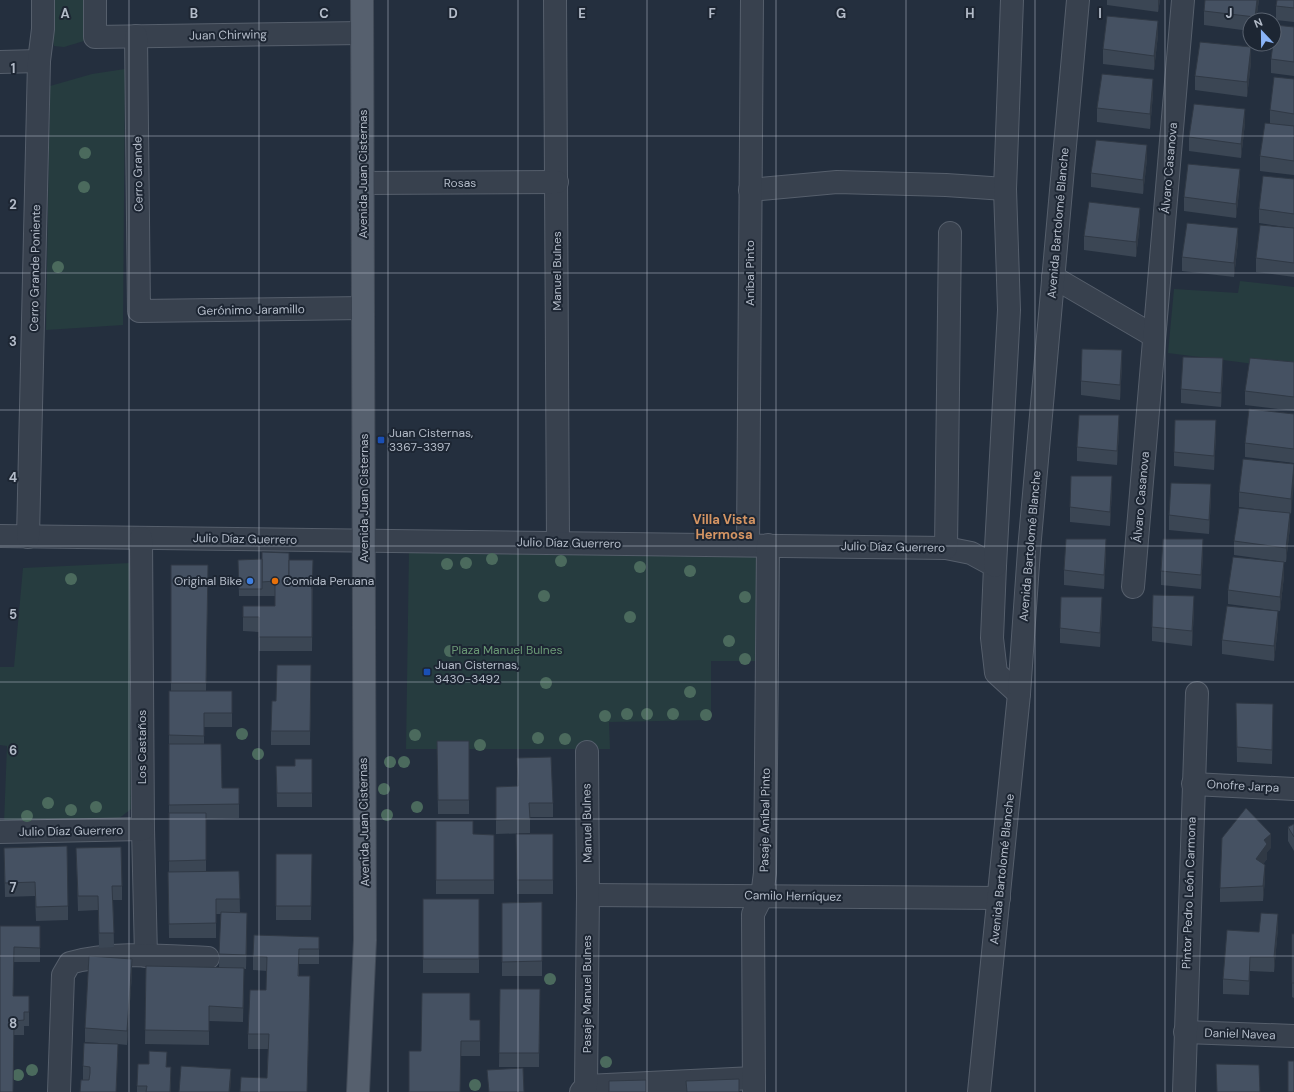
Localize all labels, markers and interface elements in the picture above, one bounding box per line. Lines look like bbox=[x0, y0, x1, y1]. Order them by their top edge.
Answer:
text: A bbox=[60, 5, 70, 22]
text: B bbox=[190, 5, 198, 22]
text: C bbox=[319, 5, 329, 22]
text: D bbox=[448, 5, 458, 22]
text: E bbox=[578, 5, 586, 22]
text: F bbox=[708, 5, 716, 22]
text: G bbox=[836, 5, 846, 22]
text: H bbox=[965, 5, 975, 22]
text: I bbox=[1098, 5, 1102, 22]
text: J bbox=[1225, 5, 1233, 22]
north arrow bbox=[1242, 12, 1282, 52]
text: N bbox=[1252, 15, 1265, 31]
street label: Juan Chirwing bbox=[189, 26, 267, 44]
text: 1 bbox=[11, 60, 15, 77]
street label: Avenida Juan Cisternas bbox=[355, 109, 371, 239]
street label: Álvaro Casanova bbox=[1157, 122, 1181, 214]
street label: Cerro Grande bbox=[129, 136, 147, 212]
street label: Avenida Bartolomé Blanche bbox=[1043, 147, 1073, 299]
street label: Rosas bbox=[444, 175, 476, 191]
text: 2 bbox=[9, 196, 17, 213]
street label: Cerro Grande Poniente bbox=[26, 204, 44, 332]
street label: Manuel Bulnes bbox=[549, 231, 565, 311]
street label: Aníbal Pinto bbox=[742, 240, 758, 306]
street label: Gerónimo Jaramillo bbox=[197, 301, 305, 319]
text: 3 bbox=[9, 333, 17, 350]
place label: Juan Cisternas, 3367-3397 bbox=[389, 425, 473, 455]
street label: Avenida Juan Cisternas bbox=[356, 433, 372, 563]
marker: Juan Cisternas, 3367-3397 bbox=[376, 435, 386, 445]
street label: Álvaro Casanova bbox=[1129, 451, 1153, 543]
text: 4 bbox=[9, 469, 17, 486]
street label: Avenida Bartolomé Blanche bbox=[1015, 470, 1045, 622]
district label: Villa Vista Hermosa bbox=[692, 511, 756, 543]
street label: Julio Díaz Guerrero bbox=[193, 530, 297, 548]
street label: Julio Díaz Guerrero bbox=[517, 534, 621, 552]
street label: Julio Díaz Guerrero bbox=[841, 538, 945, 556]
place label: Original Bike bbox=[174, 573, 242, 589]
place label: Comida Peruana bbox=[283, 573, 374, 589]
marker: Original Bike bbox=[245, 576, 255, 586]
marker: Comida Peruana bbox=[270, 576, 280, 586]
text: 5 bbox=[9, 606, 17, 623]
park label: Plaza Manuel Bulnes bbox=[452, 642, 562, 658]
place label: Juan Cisternas, 3430-3492 bbox=[435, 657, 519, 687]
marker: Juan Cisternas, 3430-3492 bbox=[422, 667, 432, 677]
street label: Los Castaños bbox=[134, 710, 150, 784]
text: 6 bbox=[9, 742, 17, 759]
street label: Avenida Juan Cisternas bbox=[355, 757, 373, 887]
street label: Pasaje Aníbal Pinto bbox=[756, 768, 774, 872]
street label: Onofre Jarpa bbox=[1206, 776, 1280, 796]
street label: Manuel Bulnes bbox=[578, 783, 596, 863]
street label: Avenida Bartolomé Blanche bbox=[986, 793, 1018, 945]
street label: Pintor Pedro León Carmona bbox=[1178, 817, 1200, 969]
street label: Julio Díaz Guerrero bbox=[19, 822, 123, 840]
text: 7 bbox=[10, 879, 17, 896]
street label: Camilo Herníquez bbox=[744, 887, 842, 905]
street label: Pasaje Manuel Bulnes bbox=[579, 935, 595, 1053]
text: 8 bbox=[9, 1015, 17, 1032]
street label: Daniel Navea bbox=[1204, 1025, 1276, 1043]

